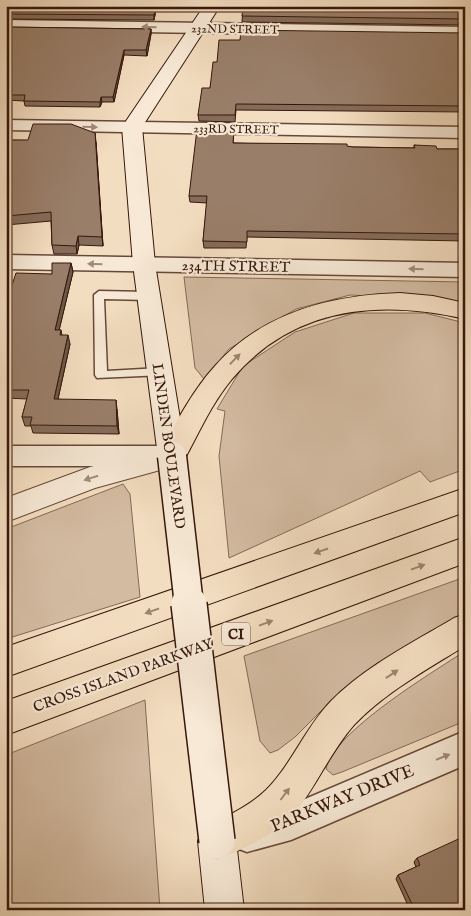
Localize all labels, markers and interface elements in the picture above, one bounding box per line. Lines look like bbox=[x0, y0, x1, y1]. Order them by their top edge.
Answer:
street label: 232ND STREET bbox=[191, 21, 279, 38]
one-way arrow bbox=[141, 23, 157, 31]
street label: 233RD STREET bbox=[193, 121, 279, 138]
one-way arrow bbox=[82, 123, 98, 131]
street label: 234TH STREET bbox=[181, 256, 291, 277]
one-way arrow bbox=[87, 260, 103, 268]
one-way arrow bbox=[408, 265, 424, 273]
one-way arrow bbox=[229, 353, 241, 365]
street label: LINDEN BOULEVARD bbox=[147, 362, 190, 530]
one-way arrow bbox=[84, 475, 99, 482]
one-way arrow bbox=[314, 548, 329, 555]
one-way arrow bbox=[411, 563, 426, 570]
one-way arrow bbox=[144, 607, 159, 615]
one-way arrow bbox=[259, 619, 274, 627]
road number: CI bbox=[222, 622, 250, 646]
street label: CROSS ISLAND PARKWAY bbox=[30, 634, 217, 717]
one-way arrow bbox=[386, 669, 399, 679]
one-way arrow bbox=[436, 753, 450, 761]
street label: PARKWAY DRIVE bbox=[267, 760, 418, 839]
one-way arrow bbox=[280, 788, 291, 801]

